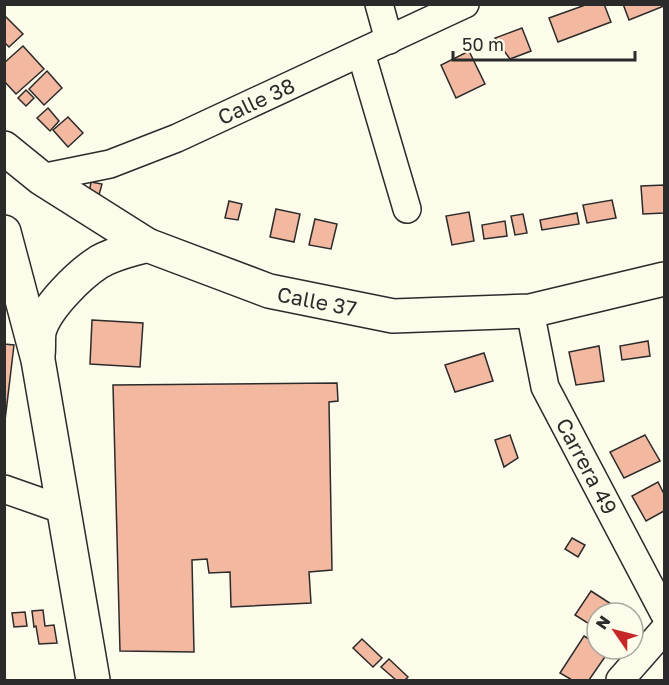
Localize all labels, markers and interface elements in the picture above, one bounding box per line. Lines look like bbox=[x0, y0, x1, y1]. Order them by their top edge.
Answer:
scale bar bbox=[453, 24, 634, 62]
text: 50 m bbox=[462, 33, 504, 55]
street label: Calle 38 bbox=[213, 72, 299, 130]
street label: Calle 37 bbox=[275, 281, 359, 321]
street label: Carrera 49 bbox=[551, 413, 623, 519]
north arrow bbox=[585, 601, 645, 661]
text: N bbox=[591, 612, 614, 633]

